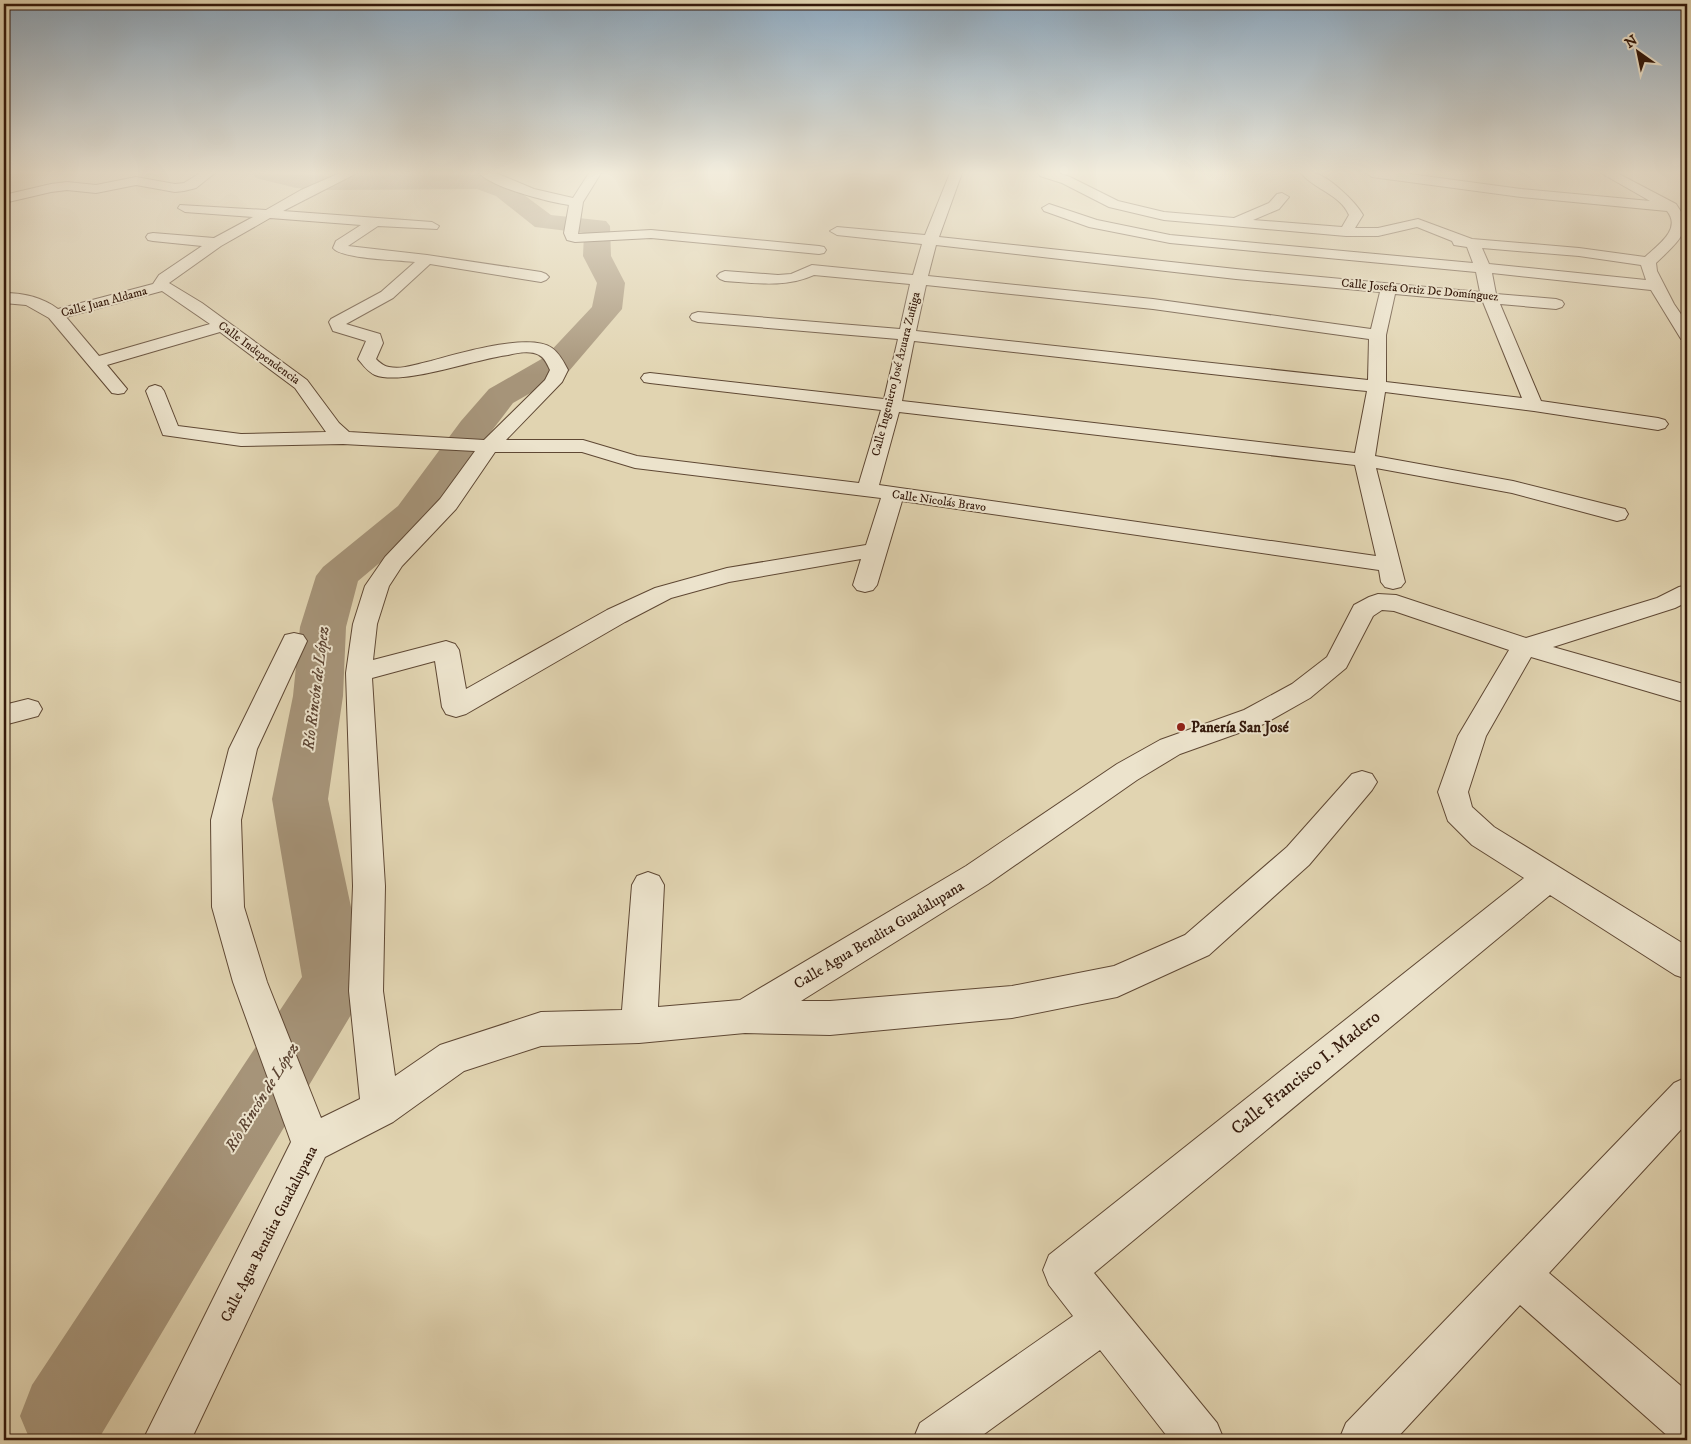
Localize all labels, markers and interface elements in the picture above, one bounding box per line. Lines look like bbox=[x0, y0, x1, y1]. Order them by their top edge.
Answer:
north arrow bbox=[1614, 28, 1664, 78]
text: N bbox=[1622, 31, 1642, 53]
street label: Calle Josefa Ortiz De Domínguez bbox=[1341, 276, 1499, 304]
street label: Calle Juan Aldama bbox=[59, 283, 150, 321]
street label: Calle Ingeniero José Azuara Zuñiga bbox=[868, 290, 924, 458]
street label: Calle Independencia bbox=[215, 318, 304, 388]
street label: Calle Nicolás Bravo bbox=[891, 487, 987, 515]
water label: Río Rincón de López bbox=[298, 625, 334, 752]
place label: Panería San José bbox=[1191, 718, 1289, 737]
marker: Panería San José bbox=[1175, 721, 1187, 733]
street label: Calle Agua Bendita Guadalupana bbox=[790, 876, 968, 993]
street label: Calle Francisco I. Madero bbox=[1227, 1006, 1385, 1140]
water label: Río Rincón de López bbox=[220, 1039, 304, 1156]
street label: Calle Agua Bendita Guadalupana bbox=[216, 1142, 322, 1325]

